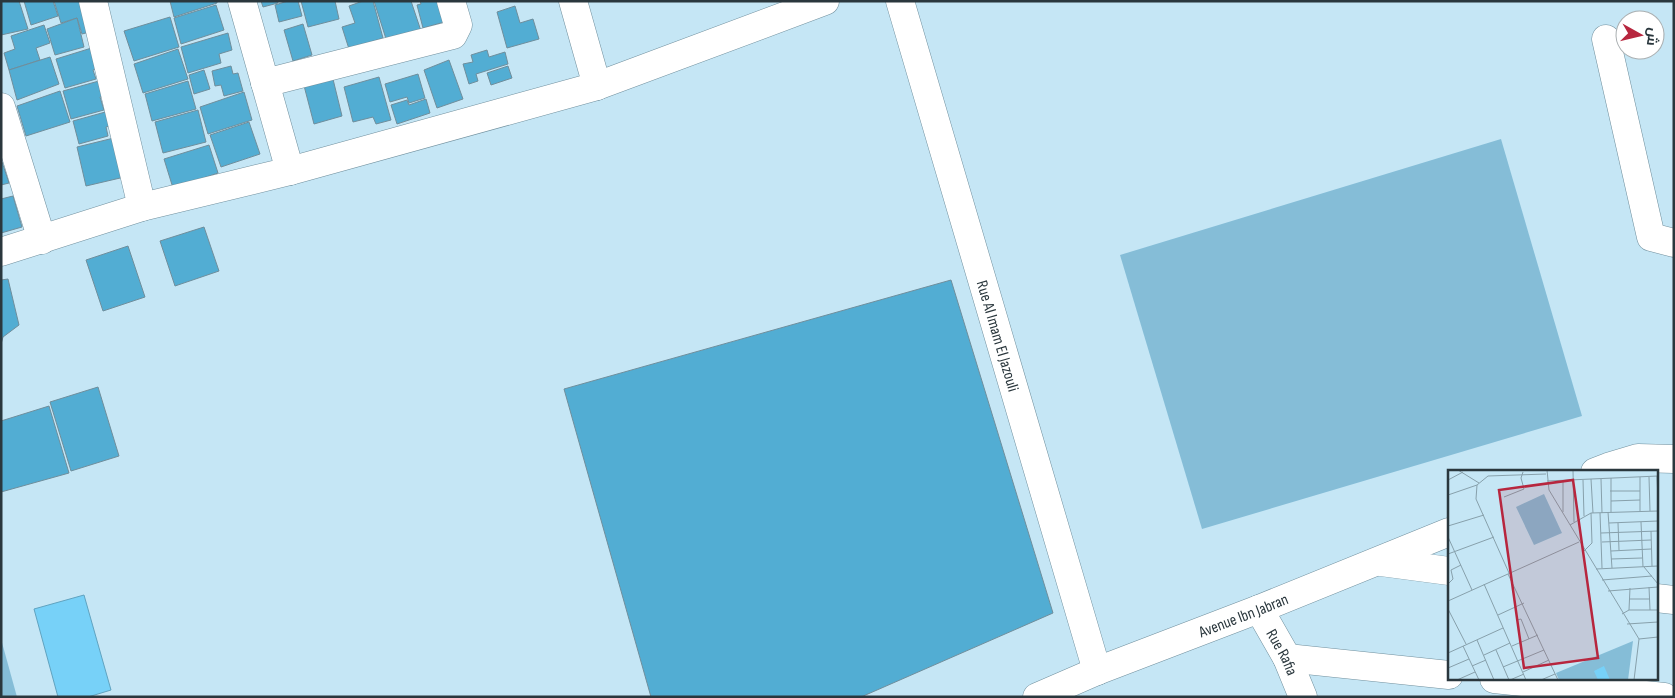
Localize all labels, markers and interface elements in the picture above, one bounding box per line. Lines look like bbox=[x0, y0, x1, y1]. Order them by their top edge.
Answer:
north arrow bbox=[1615, 10, 1665, 60]
text: ش bbox=[1643, 27, 1662, 47]
street label: Rue Al Imam El Jazouli bbox=[972, 278, 1022, 394]
inset map bbox=[1448, 470, 1658, 680]
street label: Avenue Ibn Jabran bbox=[1195, 590, 1291, 643]
street label: Rue Rafia bbox=[1261, 626, 1301, 678]

